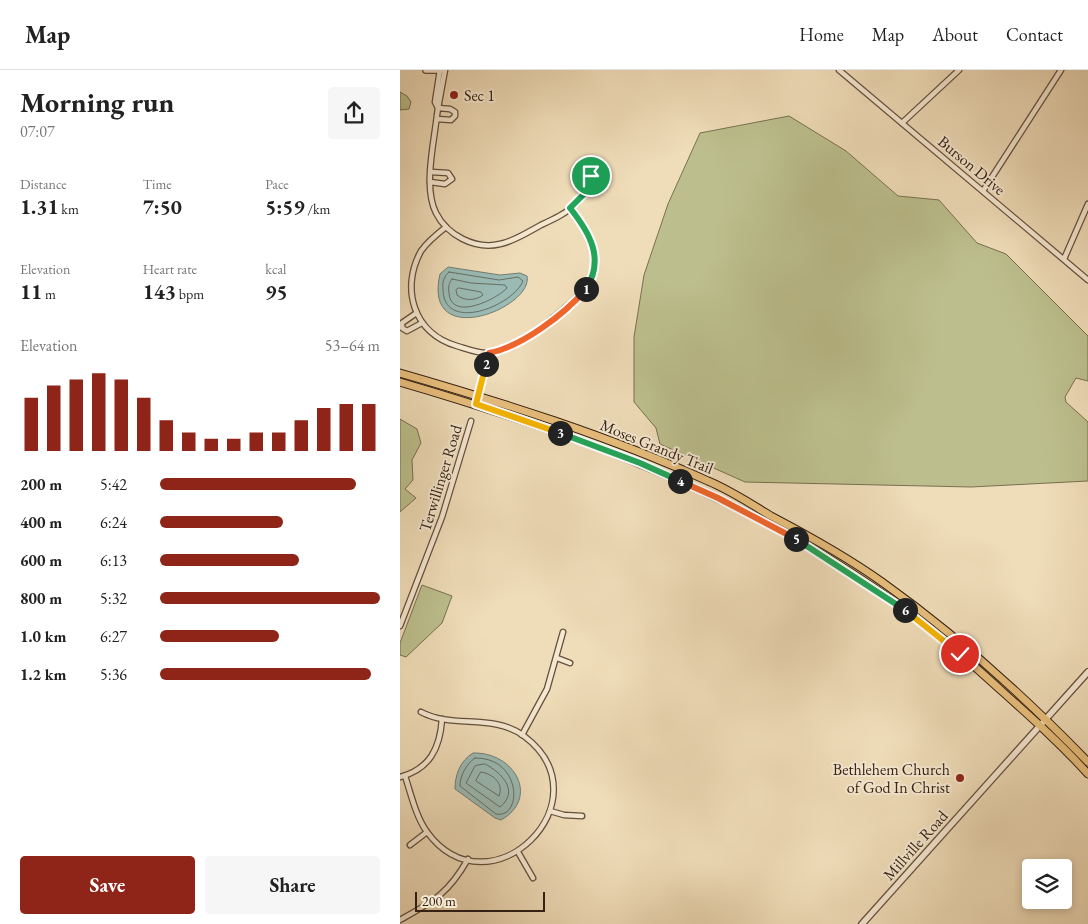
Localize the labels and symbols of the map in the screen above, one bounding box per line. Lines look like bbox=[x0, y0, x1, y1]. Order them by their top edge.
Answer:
place label: Sec 1 bbox=[464, 85, 495, 106]
marker: Sec 1 bbox=[448, 89, 460, 101]
street label: Burson Drive bbox=[933, 131, 1010, 200]
pin bbox=[570, 155, 612, 197]
pin: 1 bbox=[574, 276, 598, 302]
pin: 2 bbox=[474, 352, 498, 376]
street label: Moses Grandy Trail bbox=[597, 414, 717, 479]
pin: 3 bbox=[548, 420, 572, 446]
street label: Terwillinger Road bbox=[414, 421, 467, 534]
pin: 4 bbox=[668, 468, 692, 494]
pin: 5 bbox=[784, 526, 808, 552]
pin: 6 bbox=[892, 598, 918, 622]
pin bbox=[939, 633, 981, 675]
place label: Bethlehem Church of God In Christ bbox=[833, 759, 950, 798]
marker: Bethlehem Church of God In Christ bbox=[954, 772, 966, 784]
street label: Millville Road bbox=[878, 805, 953, 885]
scale bar bbox=[415, 889, 545, 912]

